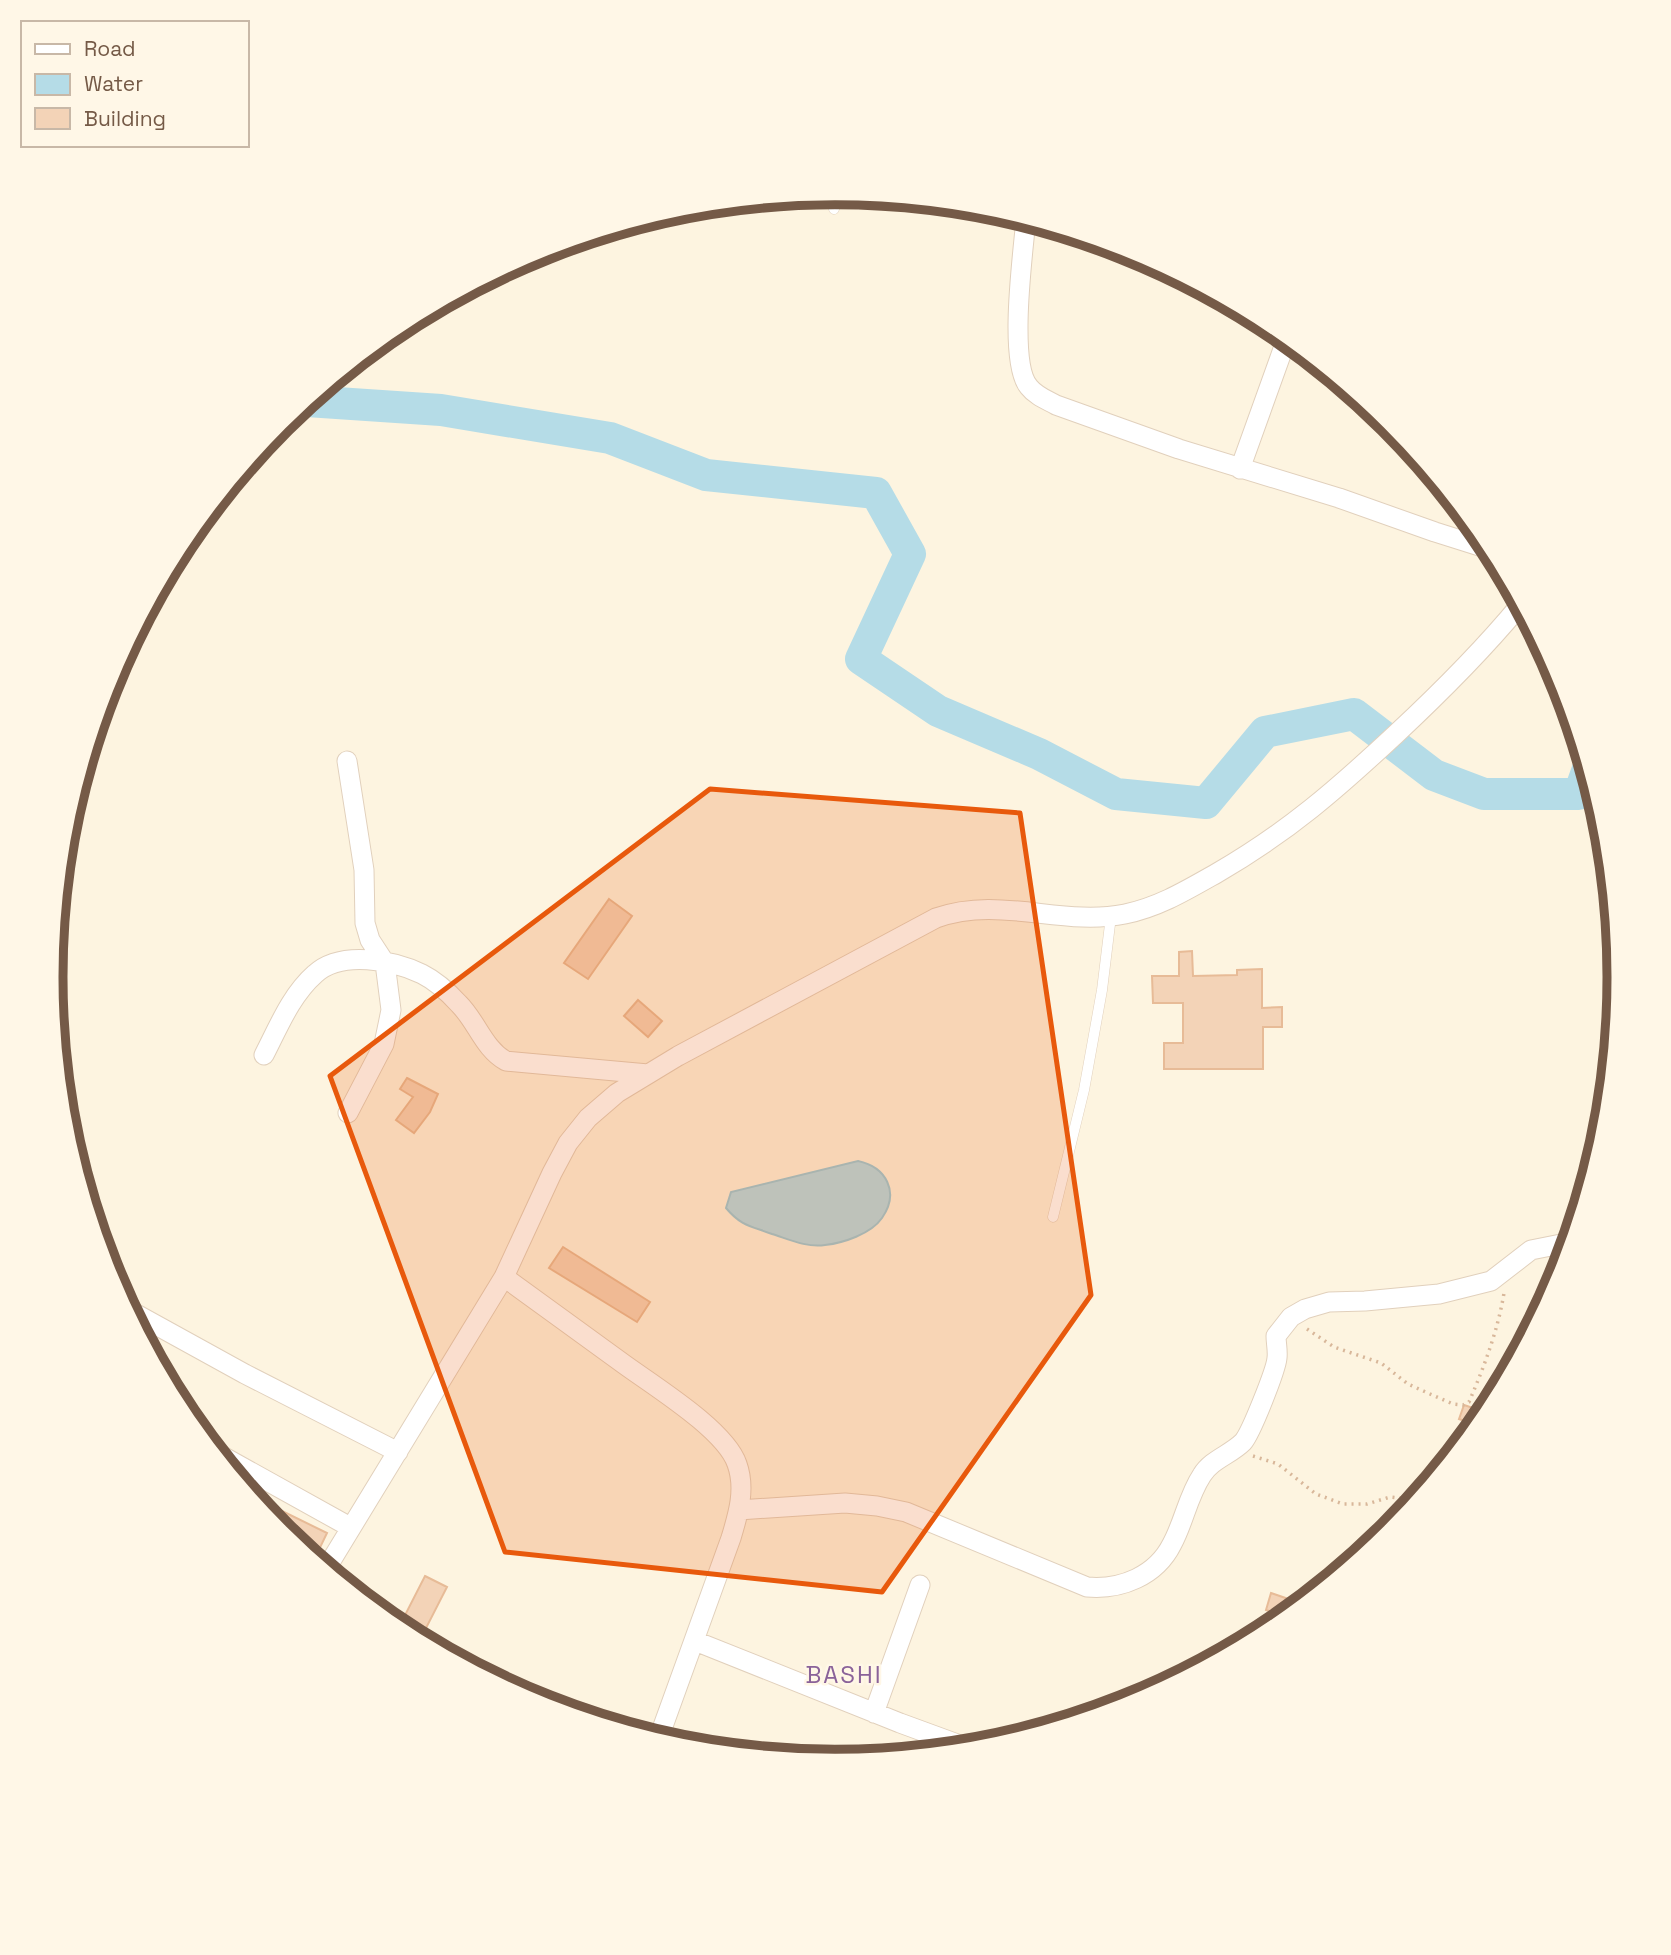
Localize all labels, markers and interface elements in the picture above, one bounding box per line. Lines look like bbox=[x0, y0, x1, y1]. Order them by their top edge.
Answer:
legend bbox=[21, 21, 248, 147]
text: Road bbox=[84, 35, 136, 62]
text: Water bbox=[84, 70, 143, 97]
text: Building bbox=[84, 105, 166, 132]
district label: BASHI bbox=[805, 1659, 883, 1690]

